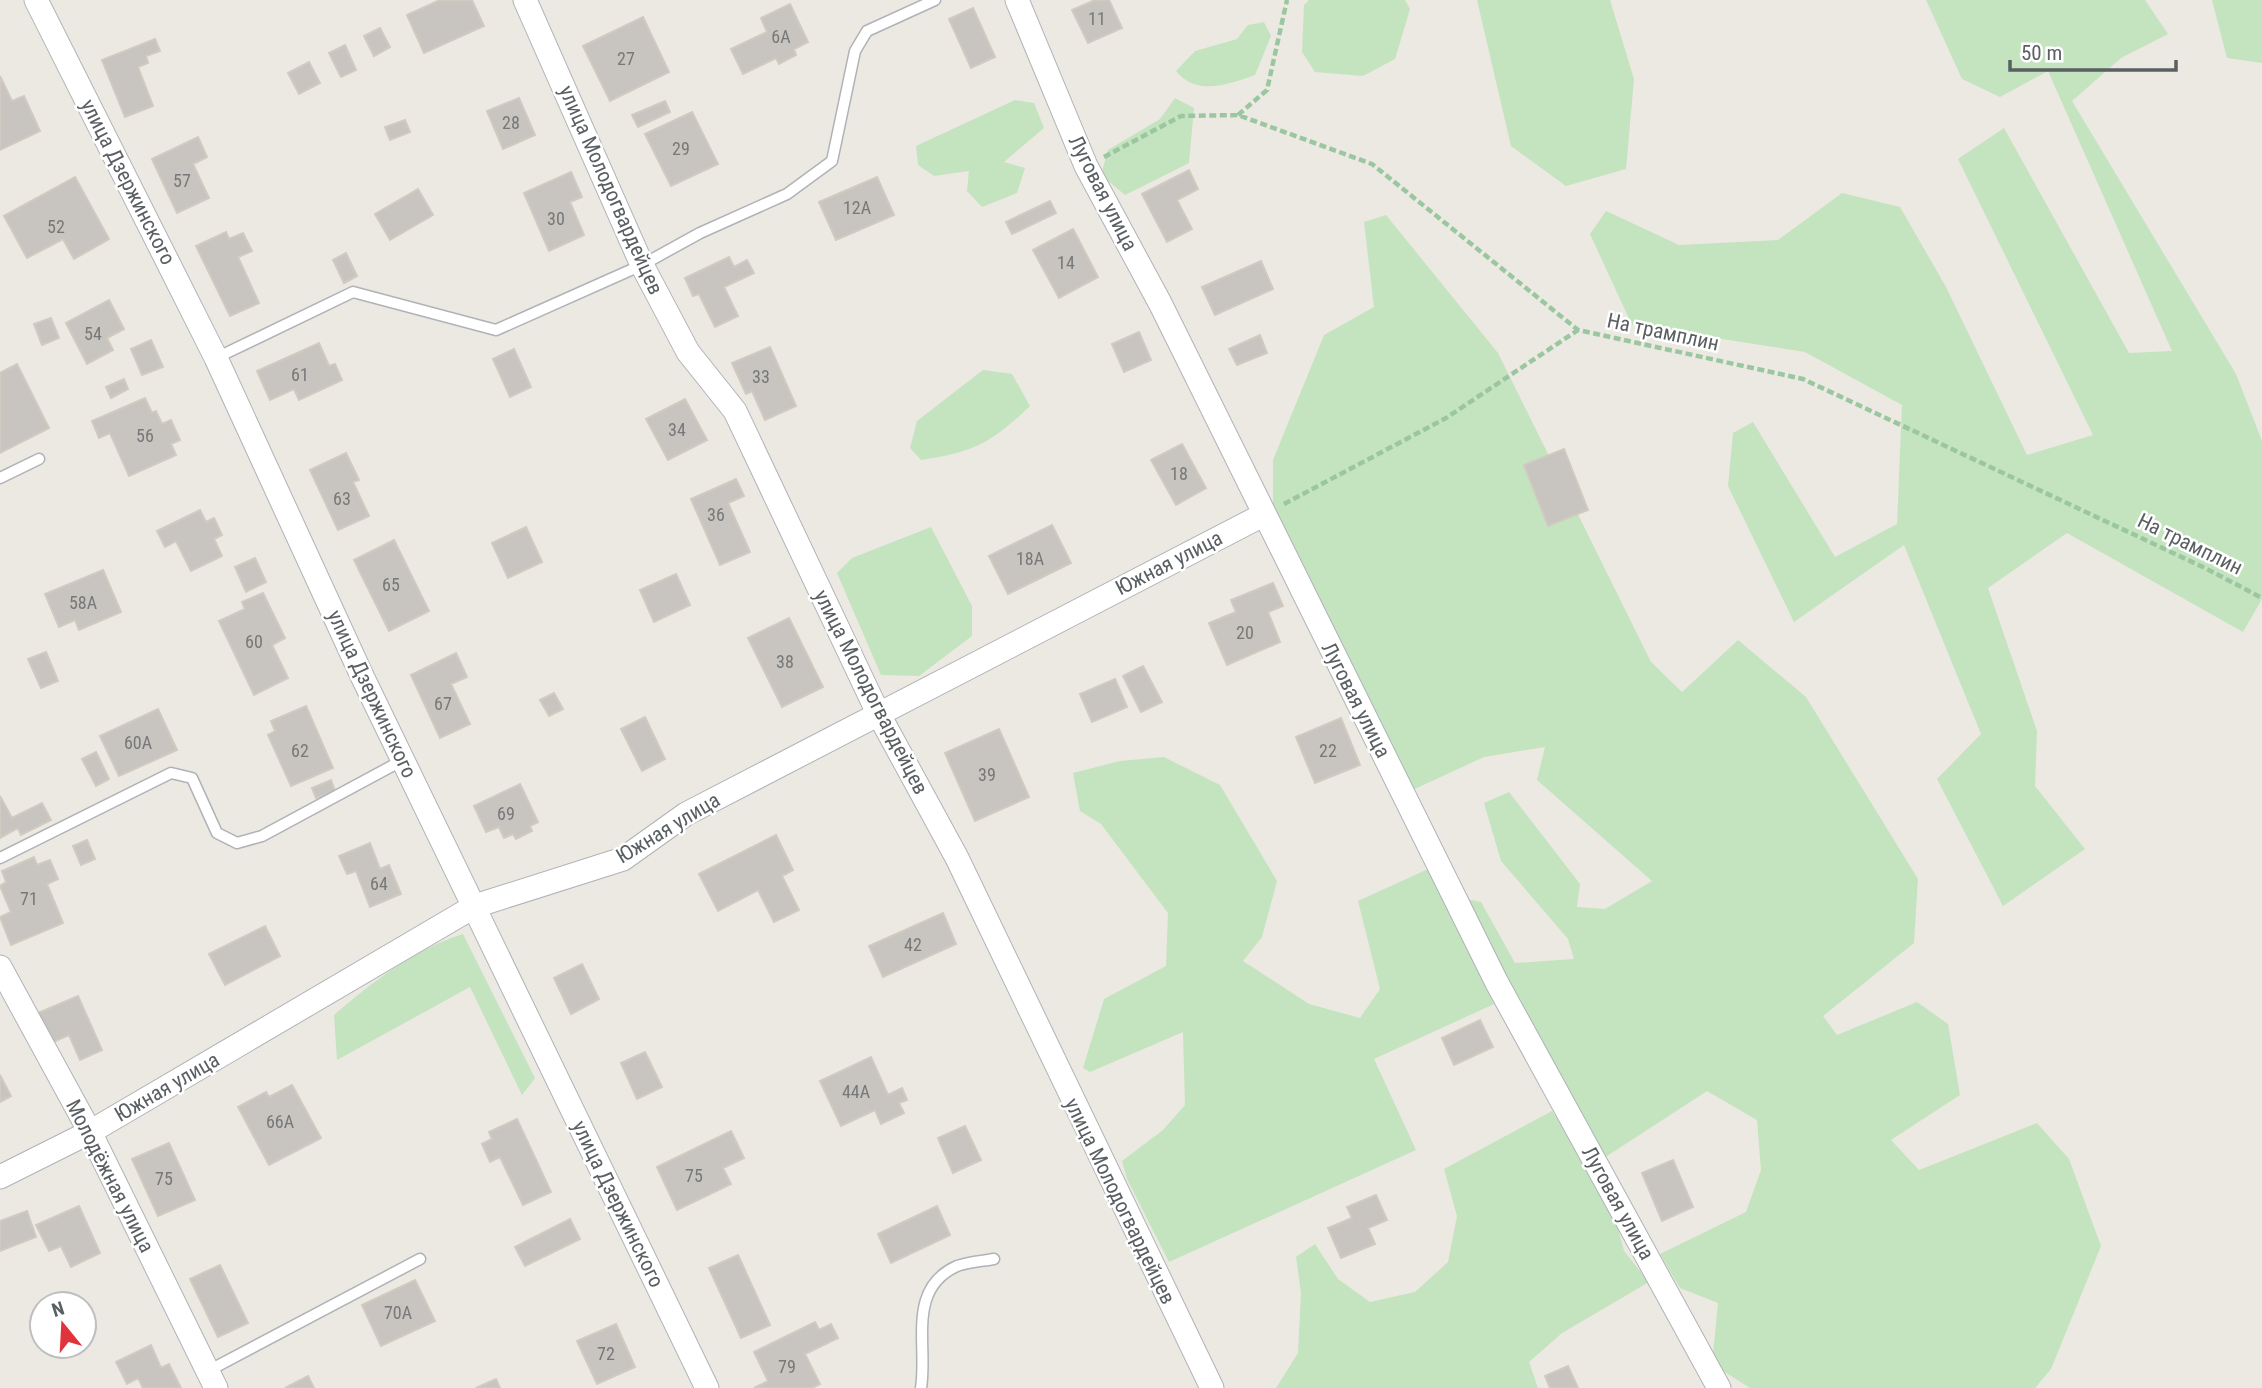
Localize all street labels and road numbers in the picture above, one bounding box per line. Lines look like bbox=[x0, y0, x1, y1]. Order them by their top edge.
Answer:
street label: улица Молодогвардейцев bbox=[554, 82, 668, 298]
street label: улица Дзержинского bbox=[76, 95, 180, 269]
street label: Луговая улица bbox=[1064, 131, 1142, 255]
street label: На трамплин bbox=[1605, 308, 1721, 356]
street label: На трамплин bbox=[2134, 508, 2246, 580]
street label: Южная улица bbox=[1112, 526, 1226, 600]
street label: улица Молодогвардейцев bbox=[809, 586, 933, 798]
street label: улица Дзержинского bbox=[323, 606, 421, 782]
street label: Луговая улица bbox=[1317, 638, 1395, 762]
street label: Южная улица bbox=[612, 788, 724, 868]
street label: Южная улица bbox=[111, 1047, 223, 1127]
street label: улица Молодогвардейцев bbox=[1060, 1094, 1180, 1308]
street label: Молодёжная улица bbox=[61, 1096, 159, 1256]
street label: улица Дзержинского bbox=[567, 1117, 669, 1291]
street label: Луговая улица bbox=[1577, 1142, 1659, 1264]

